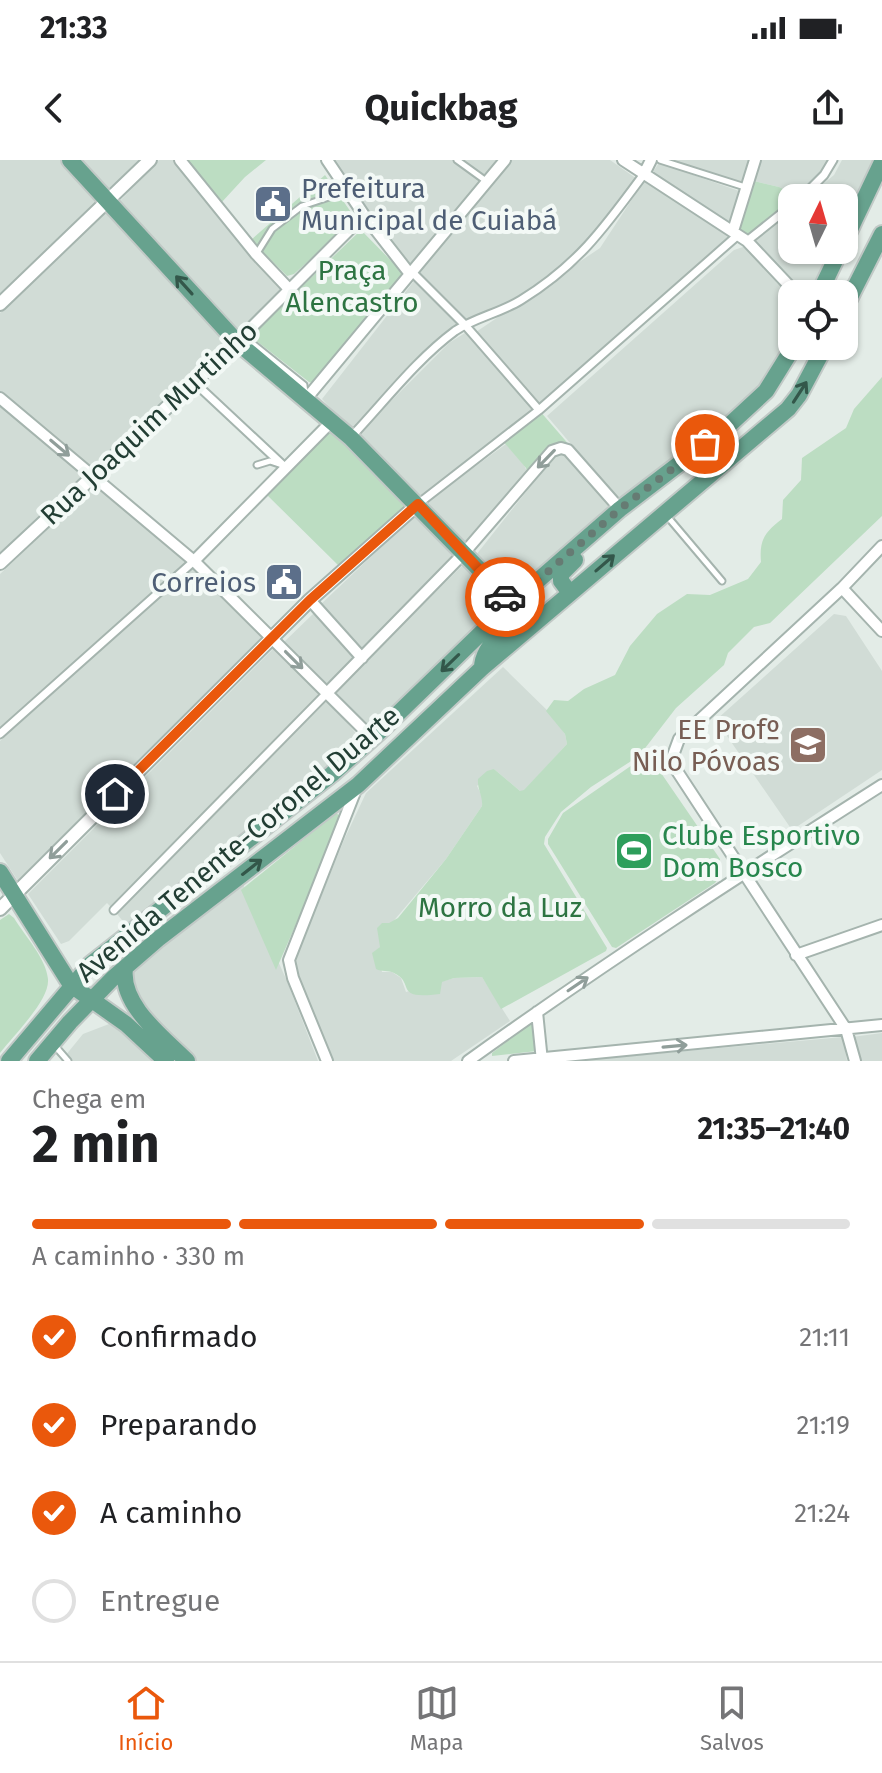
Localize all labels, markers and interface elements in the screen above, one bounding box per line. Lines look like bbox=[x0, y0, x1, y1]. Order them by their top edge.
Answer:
text: 21:33 bbox=[40, 10, 108, 46]
icon: back bbox=[32, 86, 76, 130]
text: Quickbag bbox=[364, 86, 518, 130]
icon: share bbox=[806, 86, 850, 130]
place label: Prefeitura Municipal de Cuiabá bbox=[301, 172, 557, 237]
public building icon: Prefeitura Municipal de Cuiabá bbox=[252, 183, 294, 225]
north arrow bbox=[778, 184, 858, 264]
map controls bbox=[778, 184, 858, 360]
park label: Praça Alencastro bbox=[285, 254, 419, 319]
one-way arrow bbox=[176, 275, 194, 295]
button: locate bbox=[778, 280, 858, 360]
street label: Rua Joaquim Murtinho bbox=[34, 314, 264, 532]
one-way arrow bbox=[791, 381, 808, 403]
pin bbox=[671, 410, 739, 478]
icon: bag bbox=[683, 422, 727, 466]
one-way arrow bbox=[49, 439, 70, 457]
one-way arrow bbox=[536, 449, 555, 469]
one-way arrow bbox=[594, 554, 614, 572]
courier bbox=[465, 557, 545, 637]
public building icon: Correios bbox=[263, 561, 305, 603]
place label: Correios bbox=[151, 566, 256, 599]
icon: car bbox=[483, 575, 527, 619]
one-way arrow bbox=[285, 650, 304, 670]
one-way arrow bbox=[441, 653, 460, 672]
street label: Avenida Tenente-Coronel Duarte bbox=[70, 699, 406, 989]
place label: EE Profº Nilo Póvoas bbox=[632, 713, 780, 778]
school or university icon: EE Profº Nilo Póvoas bbox=[787, 724, 829, 766]
pin bbox=[81, 760, 149, 828]
icon: home bbox=[93, 772, 137, 816]
place label: Clube Esportivo Dom Bosco bbox=[662, 819, 861, 884]
sports icon: Clube Esportivo Dom Bosco bbox=[613, 830, 655, 872]
one-way arrow bbox=[49, 840, 68, 859]
one-way arrow bbox=[240, 858, 262, 875]
park label: Morro da Luz bbox=[418, 891, 582, 924]
one-way arrow bbox=[566, 976, 589, 992]
one-way arrow bbox=[661, 1038, 688, 1053]
text: Chega em bbox=[32, 1084, 146, 1115]
text: 21:35–21:40 bbox=[697, 1111, 850, 1147]
text: 2 min bbox=[32, 1113, 160, 1176]
text: A caminho · 330 m bbox=[32, 1241, 245, 1272]
icon: check bbox=[32, 1315, 76, 1359]
text: Confirmado bbox=[100, 1319, 258, 1355]
text: 21:11 bbox=[799, 1322, 850, 1353]
icon: check bbox=[32, 1403, 76, 1447]
text: Preparando bbox=[100, 1407, 258, 1443]
text: 21:19 bbox=[796, 1410, 850, 1441]
icon: check bbox=[32, 1491, 76, 1535]
text: A caminho bbox=[100, 1495, 242, 1531]
text: 21:24 bbox=[794, 1498, 850, 1529]
text: Entregue bbox=[100, 1583, 220, 1619]
tab: Início bbox=[118, 1681, 173, 1756]
tab: Mapa bbox=[410, 1681, 464, 1756]
tab: Salvos bbox=[700, 1681, 764, 1756]

